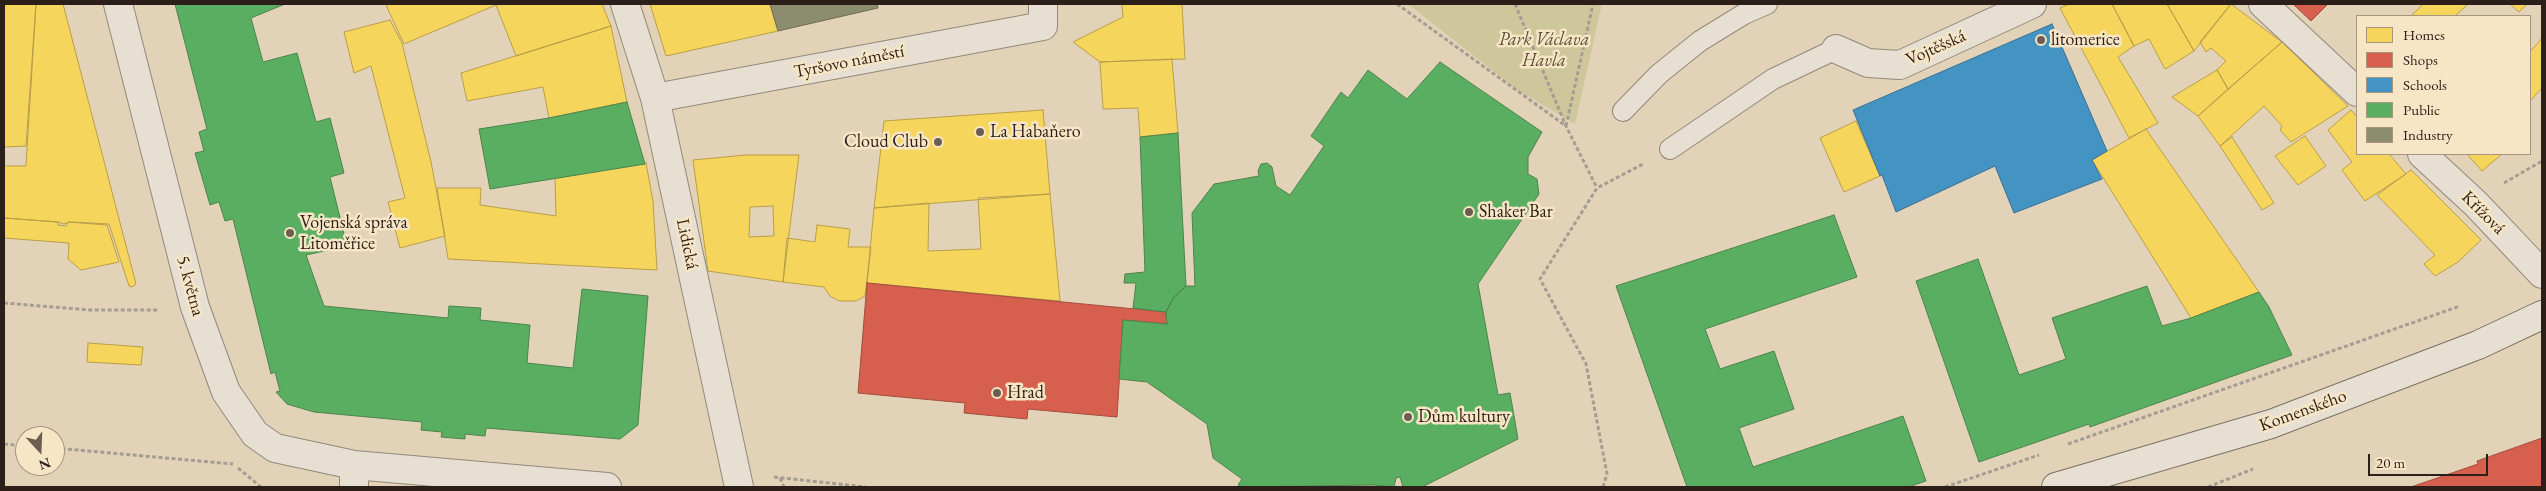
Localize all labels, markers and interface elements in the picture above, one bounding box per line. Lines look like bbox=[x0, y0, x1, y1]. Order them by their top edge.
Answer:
legend bbox=[2356, 15, 2531, 155]
street label: Vojtěšská bbox=[1903, 25, 1969, 71]
text: Homes bbox=[2403, 25, 2445, 44]
park label: Park Václava Havla bbox=[1499, 29, 1589, 72]
place label: litomerice bbox=[2051, 29, 2120, 51]
marker: litomerice bbox=[2035, 34, 2047, 46]
street label: Tyršovo náměstí bbox=[792, 41, 906, 83]
text: Shops bbox=[2403, 50, 2438, 69]
text: Schools bbox=[2403, 75, 2447, 94]
text: Public bbox=[2403, 100, 2440, 119]
place label: La Habaňero bbox=[990, 121, 1081, 143]
text: Industry bbox=[2403, 125, 2453, 144]
marker: La Habaňero bbox=[974, 126, 986, 138]
place label: Cloud Club bbox=[844, 131, 928, 153]
marker: Cloud Club bbox=[932, 136, 944, 148]
street label: Křížová bbox=[2457, 187, 2509, 239]
place label: Shaker Bar bbox=[1479, 201, 1553, 223]
marker: Shaker Bar bbox=[1463, 206, 1475, 218]
place label: Vojenská správa Litoměřice bbox=[300, 212, 408, 254]
street label: Lidická bbox=[671, 217, 703, 271]
marker: Vojenská správa Litoměřice bbox=[284, 227, 296, 239]
street label: 5. května bbox=[172, 253, 208, 319]
place label: Hrad bbox=[1007, 382, 1044, 404]
street label: Komenského bbox=[2256, 385, 2350, 437]
marker: Hrad bbox=[991, 387, 1003, 399]
place label: Dům kultury bbox=[1418, 406, 1510, 428]
marker: Dům kultury bbox=[1402, 411, 1414, 423]
north arrow bbox=[15, 426, 65, 476]
scale bar bbox=[2371, 444, 2491, 476]
text: 20 m bbox=[2376, 453, 2405, 472]
text: N bbox=[36, 454, 53, 475]

